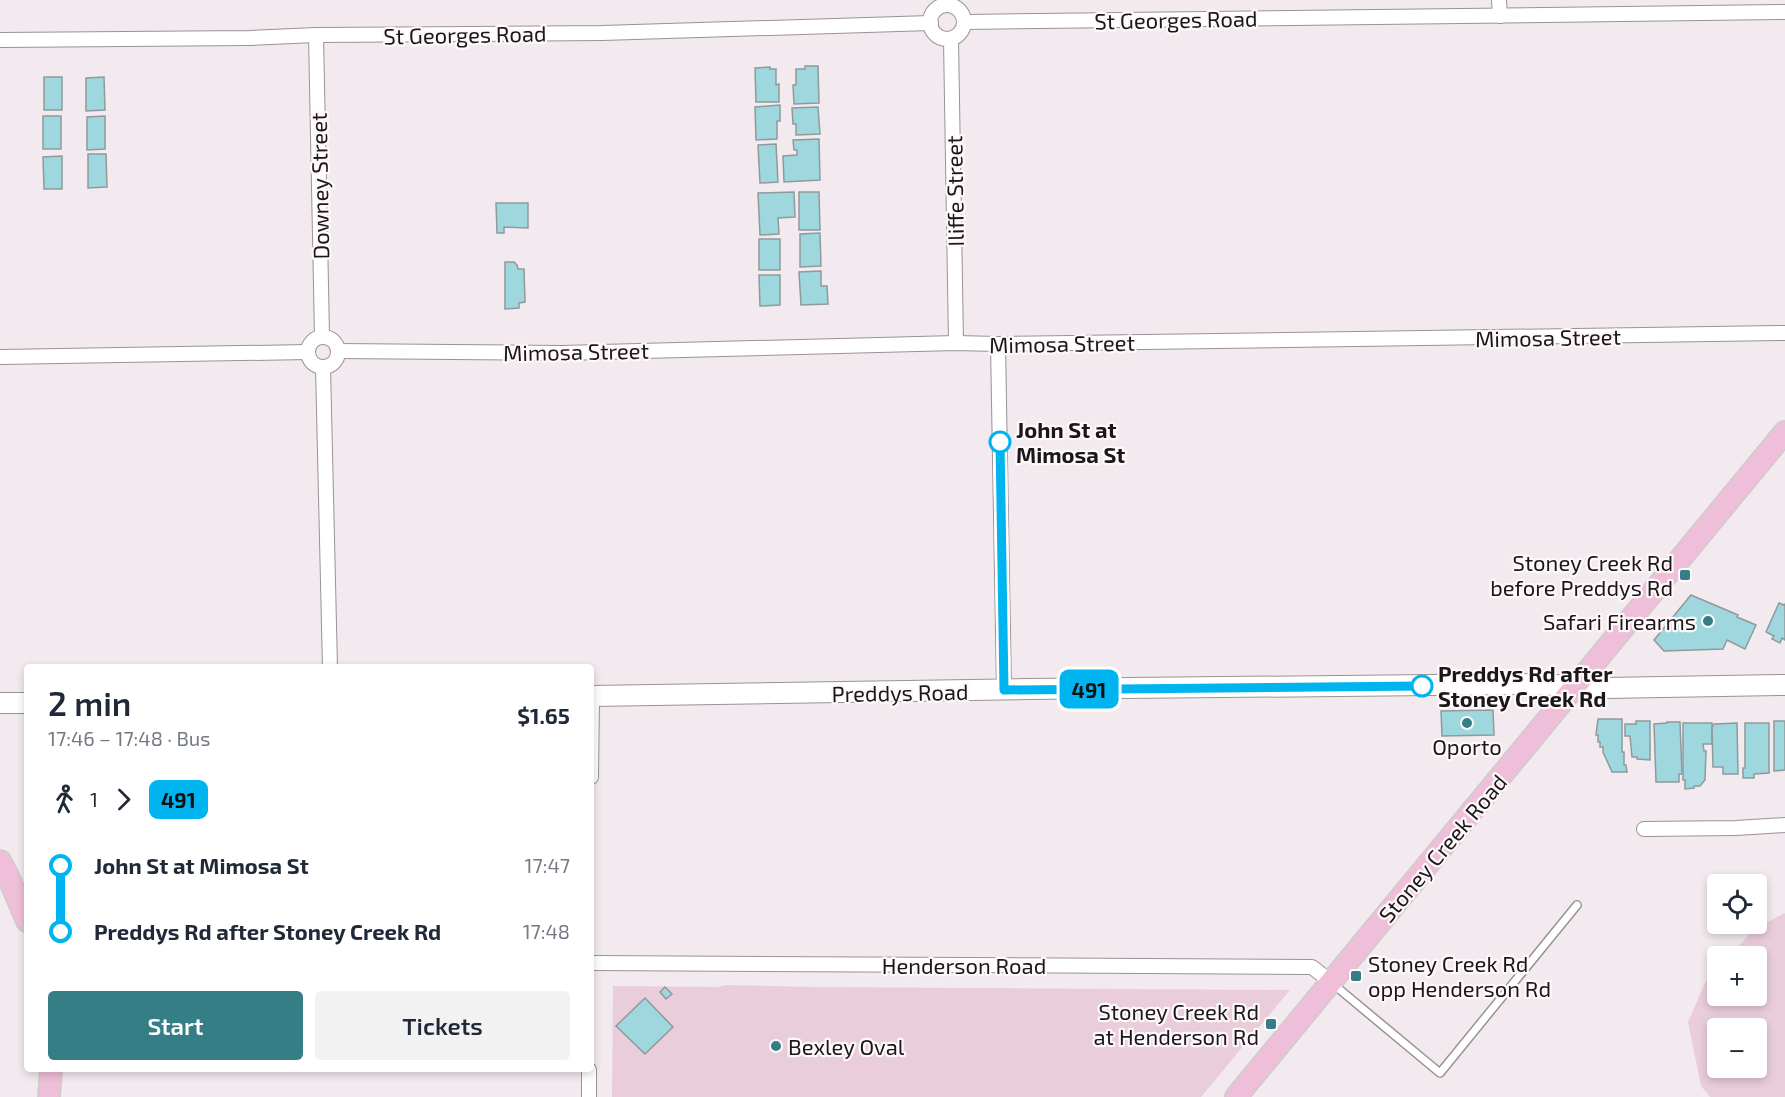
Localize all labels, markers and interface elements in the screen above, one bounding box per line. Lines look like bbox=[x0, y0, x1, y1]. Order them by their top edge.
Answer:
street label: St Georges Road bbox=[1094, 5, 1258, 33]
street label: St Georges Road bbox=[383, 20, 547, 48]
street label: Downey Street bbox=[305, 112, 333, 260]
street label: Iliffe Street bbox=[940, 135, 968, 247]
street label: Mimosa Street bbox=[1475, 323, 1621, 351]
street label: Mimosa Street bbox=[989, 329, 1135, 357]
street label: Mimosa Street bbox=[503, 337, 649, 365]
place label: John St at Mimosa St bbox=[1016, 416, 1125, 467]
marker: John St at Mimosa St bbox=[989, 431, 1011, 453]
place label: Stoney Creek Rd before Preddys Rd bbox=[1490, 549, 1673, 600]
marker: Stoney Creek Rd before Preddys Rd bbox=[1678, 568, 1692, 582]
place label: Safari Firearms bbox=[1543, 608, 1696, 634]
marker: Safari Firearms bbox=[1701, 614, 1715, 628]
place label: Preddys Rd after Stoney Creek Rd bbox=[1438, 660, 1613, 712]
line badge: 491 bbox=[1054, 670, 1124, 708]
marker: Preddys Rd after Stoney Creek Rd bbox=[1411, 675, 1433, 697]
text: 491 bbox=[1072, 677, 1106, 702]
street label: Preddys Road bbox=[831, 678, 969, 706]
text: 2 min bbox=[48, 683, 131, 723]
text: $1.65 bbox=[517, 702, 570, 728]
marker: Oporto bbox=[1460, 716, 1474, 730]
text: 17:46 – 17:48 · Bus bbox=[48, 726, 210, 750]
place label: Oporto bbox=[1432, 733, 1502, 759]
street label: Stoney Creek Road bbox=[1373, 769, 1511, 927]
icon: walk bbox=[48, 783, 81, 816]
icon: forward bbox=[107, 783, 140, 816]
text: 1 bbox=[90, 787, 98, 811]
text: 491 bbox=[161, 787, 196, 812]
text: John St at Mimosa St bbox=[94, 852, 309, 878]
text: 17:47 bbox=[525, 853, 570, 877]
map controls bbox=[1707, 874, 1767, 1078]
button: locate bbox=[1707, 874, 1767, 934]
text: Preddys Rd after Stoney Creek Rd bbox=[94, 918, 441, 944]
text: 17:48 bbox=[523, 919, 570, 943]
button: + bbox=[1707, 946, 1767, 1006]
place label: Stoney Creek Rd opp Henderson Rd bbox=[1368, 950, 1551, 1001]
street label: Henderson Road bbox=[882, 952, 1046, 978]
marker: Stoney Creek Rd opp Henderson Rd bbox=[1349, 969, 1363, 983]
button: Start bbox=[48, 991, 303, 1060]
button: Tickets bbox=[315, 991, 570, 1060]
place label: Stoney Creek Rd at Henderson Rd bbox=[1094, 998, 1259, 1049]
marker: Stoney Creek Rd at Henderson Rd bbox=[1264, 1017, 1278, 1031]
button: − bbox=[1707, 1018, 1767, 1078]
place label: Bexley Oval bbox=[788, 1033, 905, 1059]
marker: Bexley Oval bbox=[769, 1039, 783, 1053]

